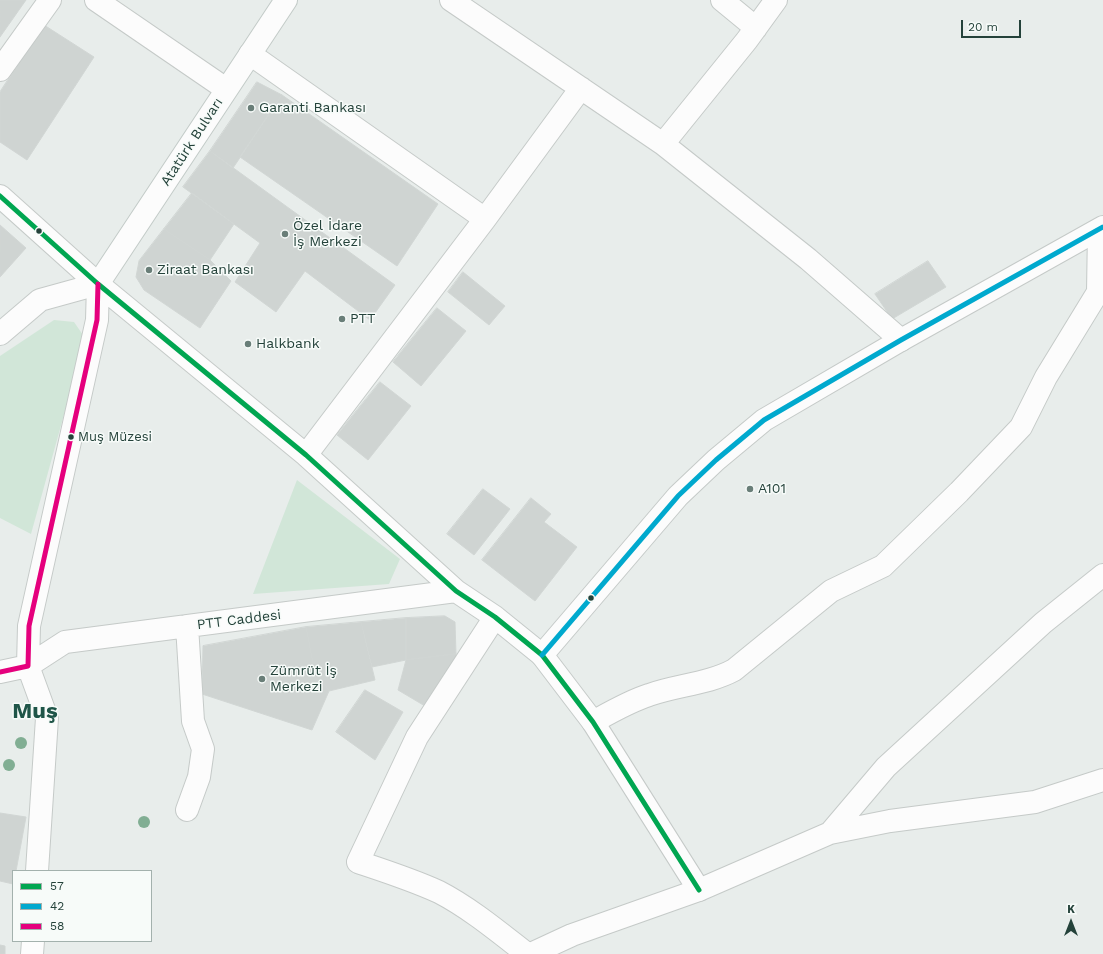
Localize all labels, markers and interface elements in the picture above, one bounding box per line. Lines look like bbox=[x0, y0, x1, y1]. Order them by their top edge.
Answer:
scale bar bbox=[963, 12, 1023, 38]
text: 20 m bbox=[968, 20, 998, 34]
street label: Atatürk Bulvarı bbox=[157, 95, 227, 189]
place label: Garanti Bankası bbox=[259, 100, 366, 116]
marker: Garanti Bankası bbox=[246, 103, 256, 113]
place label: Özel İdare İş Merkezi bbox=[293, 218, 362, 250]
unlabelled marker bbox=[34, 226, 44, 236]
marker: Özel İdare İş Merkezi bbox=[280, 229, 290, 239]
place label: Ziraat Bankası bbox=[157, 262, 254, 278]
marker: Ziraat Bankası bbox=[144, 265, 154, 275]
place label: PTT bbox=[350, 311, 375, 327]
marker: PTT bbox=[337, 314, 347, 324]
place label: Halkbank bbox=[256, 336, 320, 352]
marker: Halkbank bbox=[243, 339, 253, 349]
place label: Muş Müzesi bbox=[78, 429, 152, 445]
marker: Muş Müzesi bbox=[66, 432, 76, 442]
place label: A101 bbox=[758, 481, 786, 497]
marker: A101 bbox=[745, 484, 755, 494]
unlabelled marker bbox=[586, 593, 596, 603]
street label: PTT Caddesi bbox=[196, 607, 282, 633]
place label: Zümrüt İş Merkezi bbox=[270, 663, 337, 696]
marker: Zümrüt İş Merkezi bbox=[257, 674, 267, 684]
district label: Muş bbox=[12, 699, 58, 725]
legend bbox=[12, 870, 152, 942]
text: 57 bbox=[50, 879, 64, 893]
text: 42 bbox=[50, 899, 64, 913]
north arrow bbox=[1051, 902, 1091, 942]
text: K bbox=[1067, 903, 1075, 916]
text: 58 bbox=[50, 919, 64, 933]

